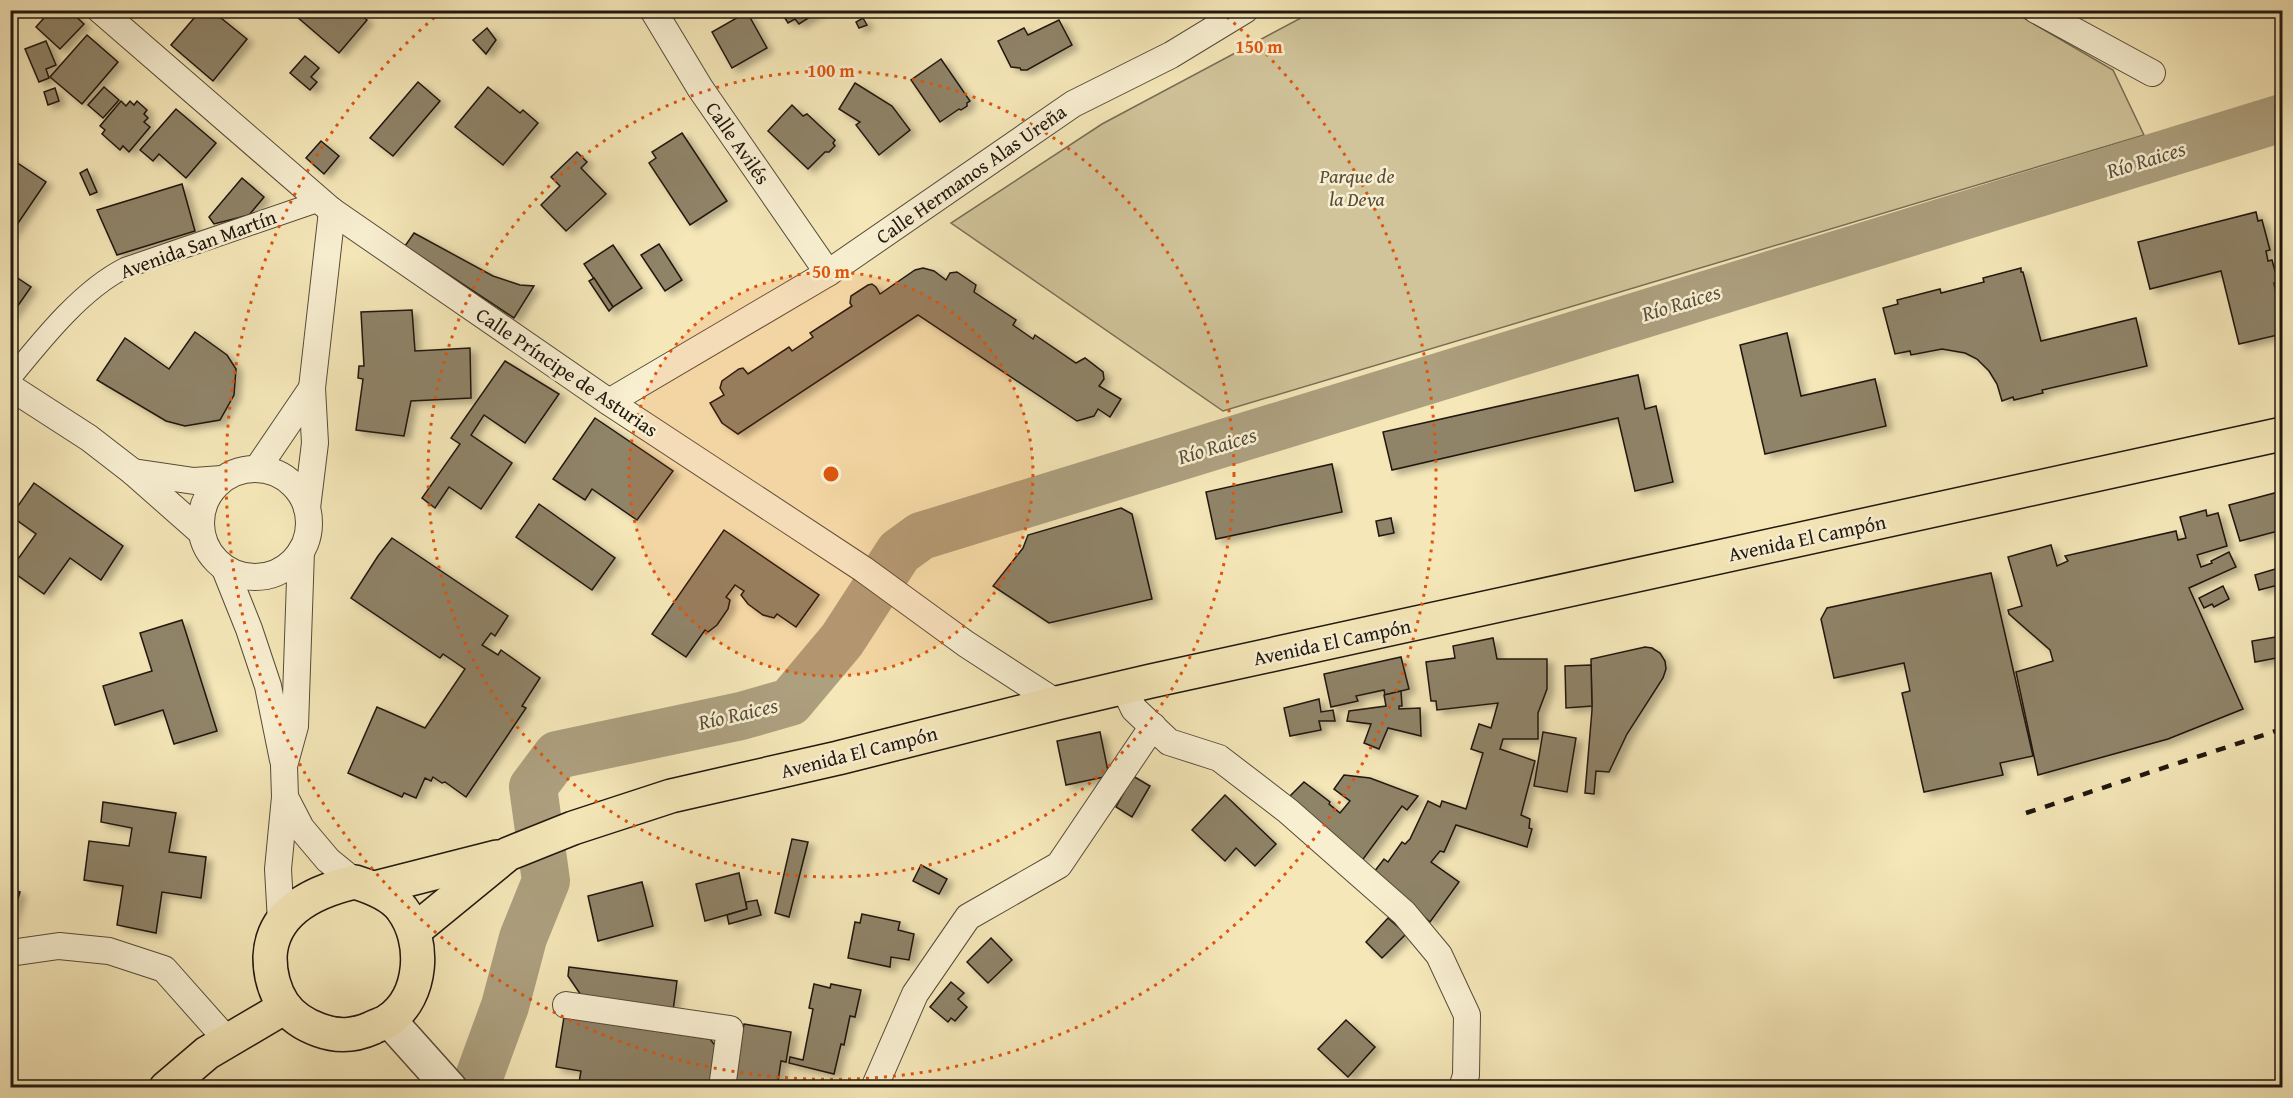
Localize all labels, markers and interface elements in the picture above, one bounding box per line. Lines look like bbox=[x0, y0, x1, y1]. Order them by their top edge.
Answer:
text: 150 m bbox=[1235, 33, 1283, 60]
text: 100 m bbox=[807, 57, 855, 84]
street label: Calle Avilés bbox=[699, 95, 778, 190]
street label: Calle Hermanos Alas Ureña bbox=[870, 96, 1072, 250]
water label: Río Raices bbox=[2102, 133, 2189, 186]
park label: Parque de la Deva bbox=[1318, 161, 1395, 213]
street label: Avenida San Martín bbox=[116, 202, 280, 285]
text: 50 m bbox=[812, 258, 851, 285]
water label: Río Raices bbox=[1637, 276, 1724, 329]
street label: Calle Príncipe de Asturias bbox=[471, 300, 664, 443]
water label: Río Raices bbox=[1173, 419, 1260, 472]
centre of rings bbox=[821, 464, 841, 484]
street label: Avenida El Campón bbox=[1725, 507, 1888, 568]
street label: Avenida El Campón bbox=[1250, 611, 1413, 672]
water label: Río Raices bbox=[694, 689, 781, 738]
street label: Avenida El Campón bbox=[778, 718, 940, 785]

